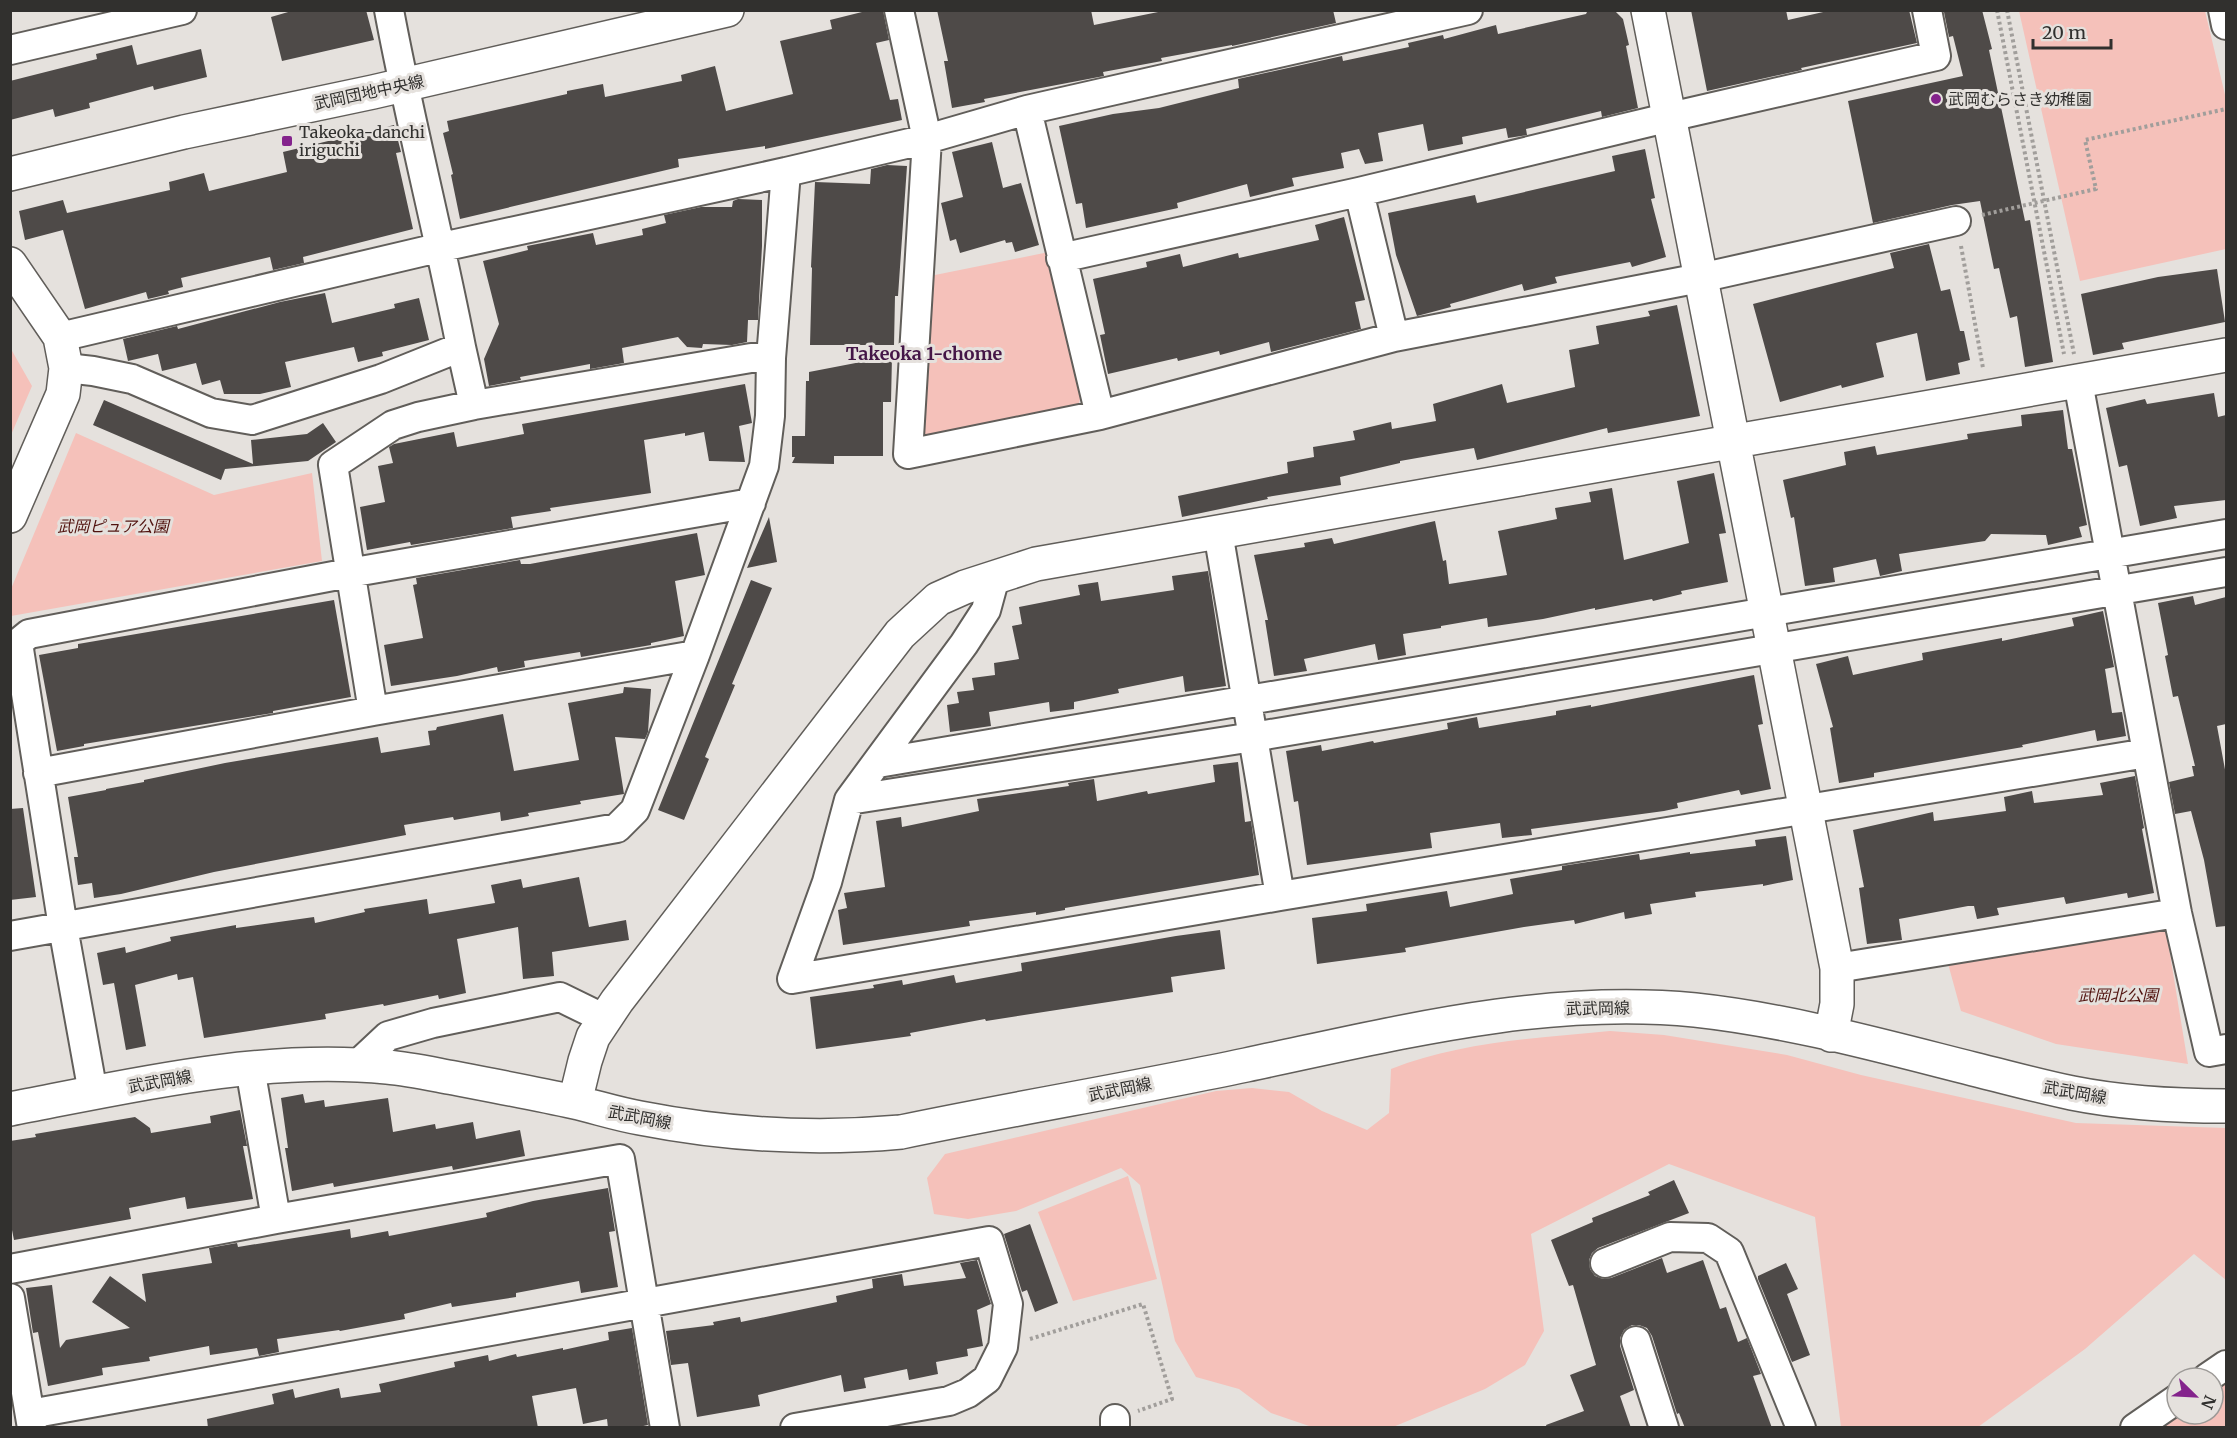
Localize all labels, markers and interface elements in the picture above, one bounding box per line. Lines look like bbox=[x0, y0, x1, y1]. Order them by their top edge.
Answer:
scale bar bbox=[2033, 12, 2111, 50]
text: 20 m bbox=[2042, 21, 2086, 44]
street label: 武岡団地中央線 bbox=[312, 71, 426, 113]
place label: 武岡むらさき幼稚園 bbox=[1948, 89, 2092, 109]
marker: 武岡むらさき幼稚園 bbox=[1929, 92, 1943, 106]
place label: Takeoka-danchi iriguchi bbox=[299, 122, 425, 160]
marker: Takeoka-danchi iriguchi bbox=[280, 134, 294, 148]
district label: Takeoka 1-chome bbox=[846, 342, 1003, 365]
park label: 武岡ピュア公園 bbox=[57, 516, 171, 536]
park label: 武岡北公園 bbox=[2078, 985, 2160, 1005]
street label: 武武岡線 bbox=[1566, 997, 1630, 1019]
street label: 武武岡線 bbox=[127, 1066, 193, 1096]
street label: 武武岡線 bbox=[1087, 1073, 1153, 1105]
street label: 武武岡線 bbox=[2042, 1077, 2108, 1107]
street label: 武武岡線 bbox=[607, 1101, 673, 1133]
north arrow bbox=[2165, 1366, 2225, 1426]
text: N bbox=[2197, 1392, 2220, 1412]

